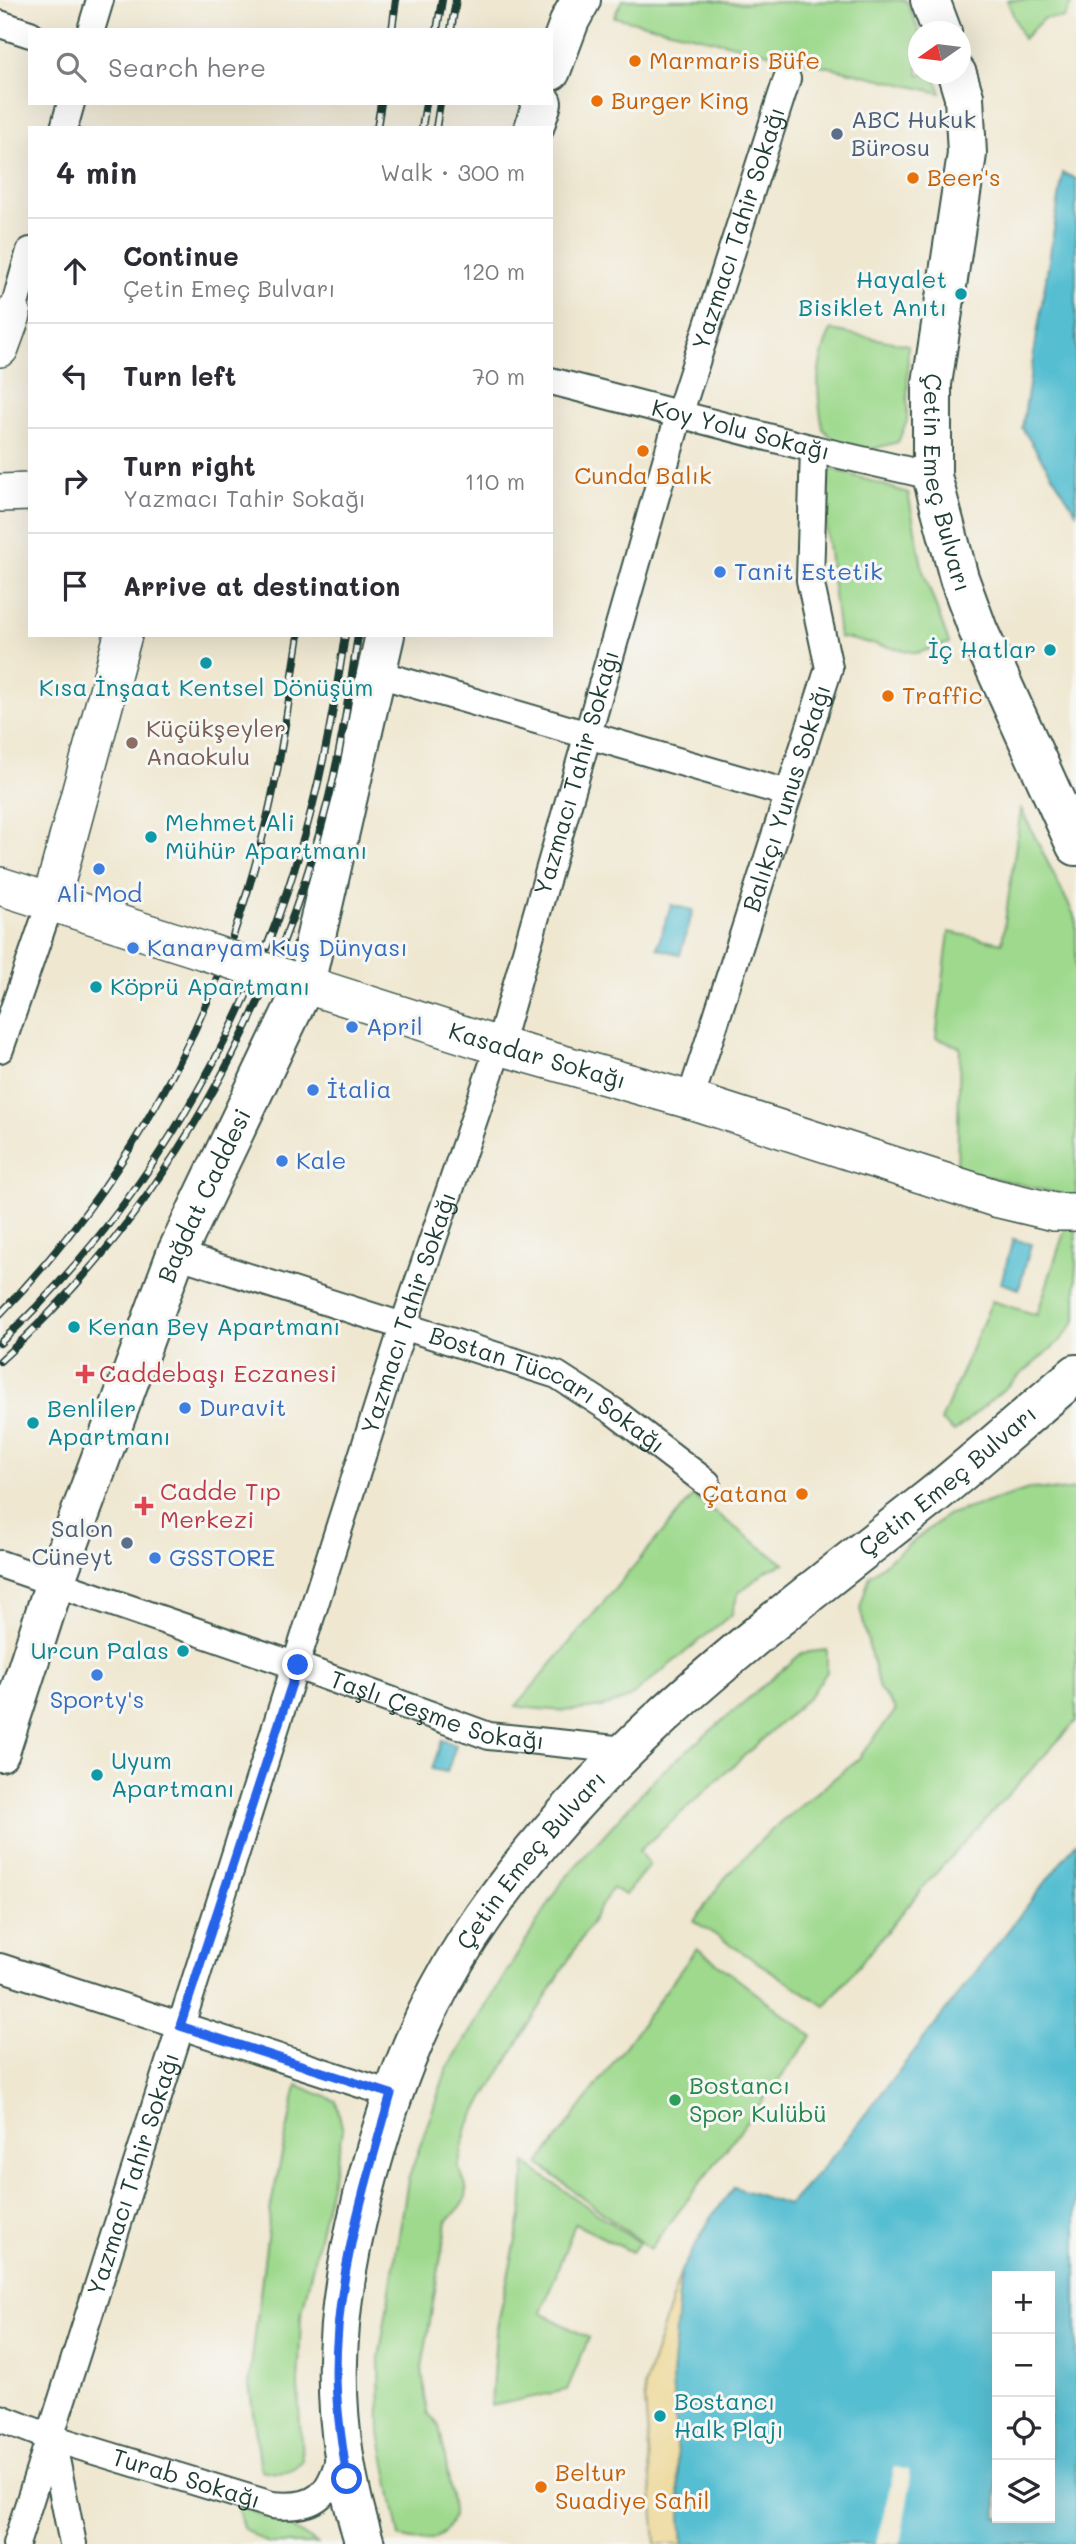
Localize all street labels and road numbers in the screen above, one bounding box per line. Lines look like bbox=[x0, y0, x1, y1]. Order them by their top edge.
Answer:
street label: Yazmacı Tahir Sokağı bbox=[684, 103, 791, 353]
street label: Çetin Emeç Bulvarı bbox=[917, 371, 980, 596]
street label: Koy Yolu Sokağı bbox=[649, 391, 833, 466]
street label: Yazmacı Tahir Sokağı bbox=[526, 646, 625, 899]
street label: Balıkçı Yunus Sokağı bbox=[735, 680, 837, 915]
street label: Kasadar Sokağı bbox=[445, 1014, 630, 1095]
street label: Bağdat Caddesi bbox=[150, 1103, 257, 1287]
street label: Yazmacı Tahir Sokağı bbox=[353, 1187, 462, 1438]
street label: Bostan Tüccarı Sokağı bbox=[426, 1318, 672, 1459]
street label: Çetin Emeç Bulvarı bbox=[851, 1398, 1042, 1562]
street label: Taşlı Çeşme Sokağı bbox=[326, 1662, 546, 1756]
street label: Çetin Emeç Bulvarı bbox=[449, 1763, 612, 1955]
street label: Yazmacı Tahir Sokağı bbox=[79, 2048, 185, 2299]
street label: Turab Sokağı bbox=[109, 2440, 265, 2515]

